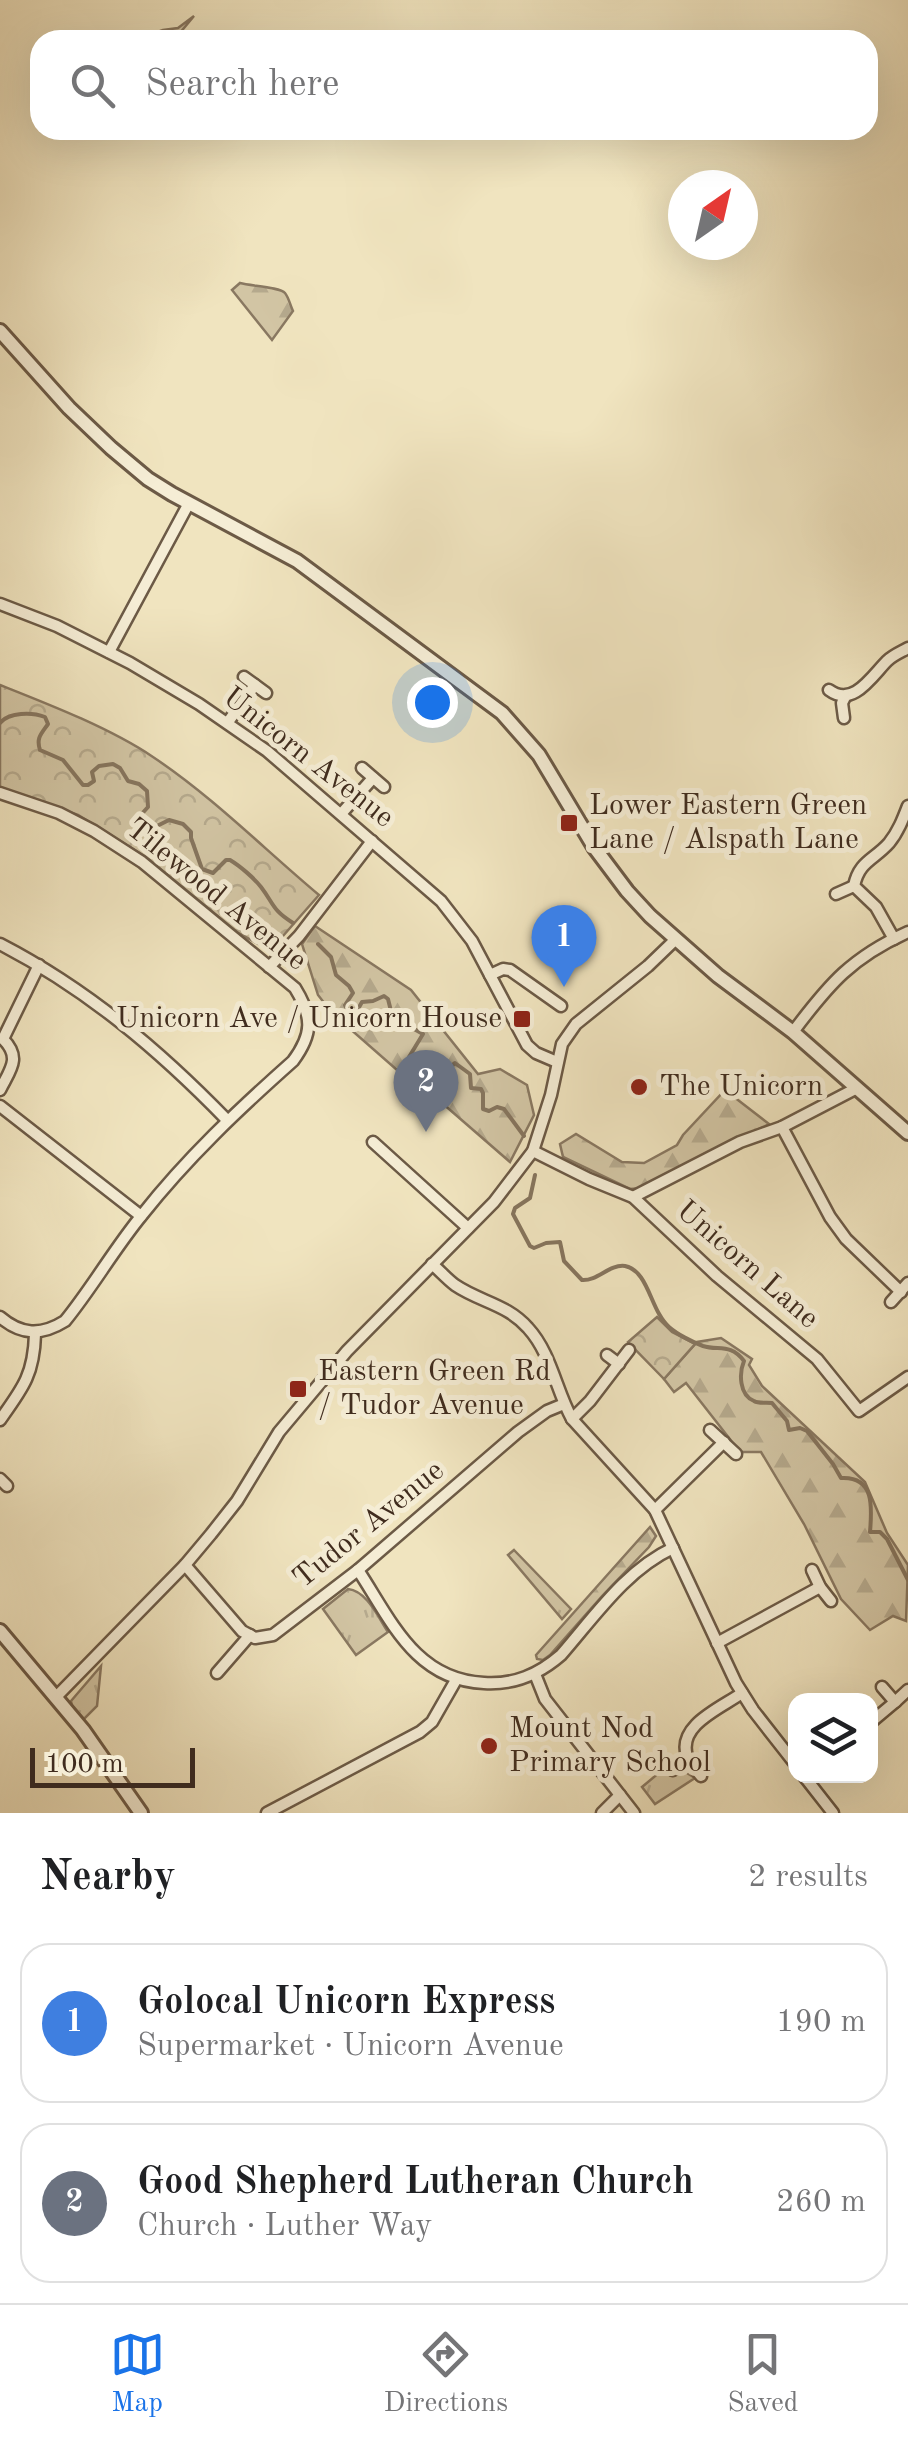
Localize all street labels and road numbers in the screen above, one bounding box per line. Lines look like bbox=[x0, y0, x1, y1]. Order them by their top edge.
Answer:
street label: Unicorn Avenue bbox=[217, 682, 399, 834]
street label: Tilewood Avenue bbox=[120, 813, 312, 977]
street label: Unicorn Lane bbox=[670, 1195, 824, 1335]
street label: Tudor Avenue bbox=[288, 1455, 450, 1595]

